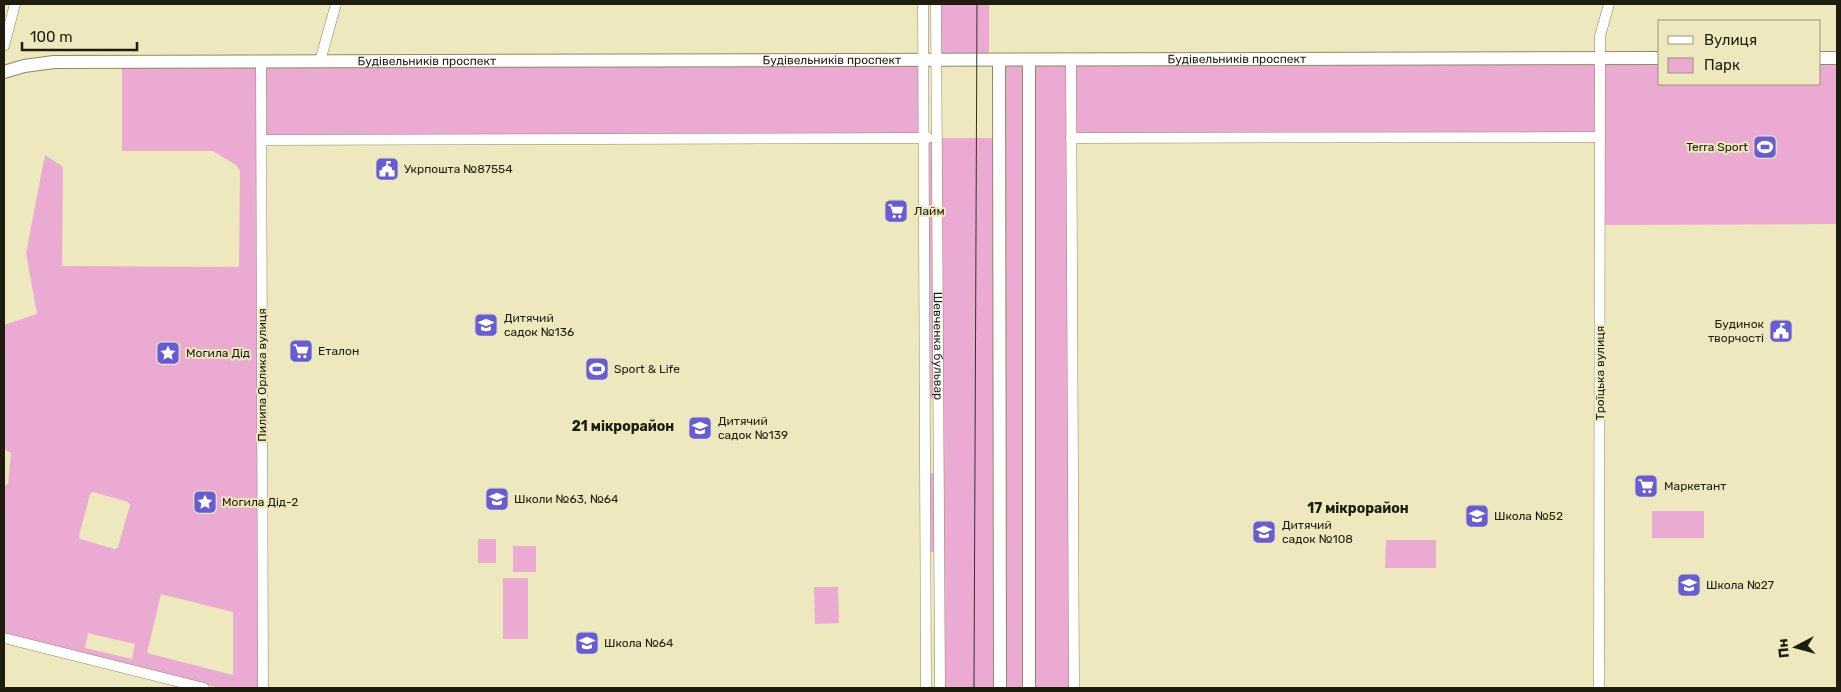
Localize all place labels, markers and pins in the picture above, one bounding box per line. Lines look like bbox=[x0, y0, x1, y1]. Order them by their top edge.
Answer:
sports icon: Terra Sport bbox=[1752, 134, 1778, 160]
place label: Terra Sport bbox=[1686, 140, 1748, 154]
public building icon: Укрпошта №87554 bbox=[374, 156, 400, 182]
place label: Укрпошта №87554 bbox=[404, 162, 513, 176]
supermarket icon: Лайм bbox=[883, 198, 909, 224]
place label: Лайм bbox=[914, 204, 945, 218]
place label: Дитячий садок №136 bbox=[504, 311, 574, 339]
school or university icon: Дитячий садок №136 bbox=[473, 312, 499, 338]
place label: Будинок творчості bbox=[1708, 317, 1765, 345]
public building icon: Будинок творчості bbox=[1768, 318, 1794, 344]
supermarket icon: Еталон bbox=[288, 338, 314, 364]
place icon: Могила Дiд bbox=[155, 340, 181, 366]
place label: Еталон bbox=[318, 344, 359, 358]
place label: Могила Дiд bbox=[186, 346, 250, 360]
sports icon: Sport & Life bbox=[584, 356, 610, 382]
place label: Sport & Life bbox=[614, 362, 680, 376]
place label: Дитячий садок №139 bbox=[718, 414, 788, 442]
school or university icon: Дитячий садок №139 bbox=[687, 415, 713, 441]
supermarket icon: Маркетант bbox=[1633, 473, 1659, 499]
place label: Маркетант bbox=[1664, 479, 1726, 493]
school or university icon: Школи №63, №64 bbox=[484, 486, 510, 512]
place icon: Могила Дiд-2 bbox=[192, 489, 218, 515]
place label: Школи №63, №64 bbox=[514, 492, 619, 506]
place label: Могила Дiд-2 bbox=[222, 495, 298, 509]
school or university icon: Школа №52 bbox=[1464, 503, 1490, 529]
place label: Школа №52 bbox=[1494, 509, 1563, 523]
place label: Дитячий садок №108 bbox=[1282, 518, 1353, 546]
school or university icon: Дитячий садок №108 bbox=[1251, 519, 1277, 545]
school or university icon: Школа №27 bbox=[1676, 572, 1702, 598]
place label: Школа №27 bbox=[1706, 578, 1774, 592]
school or university icon: Школа №64 bbox=[574, 630, 600, 656]
place label: Школа №64 bbox=[604, 636, 674, 650]

